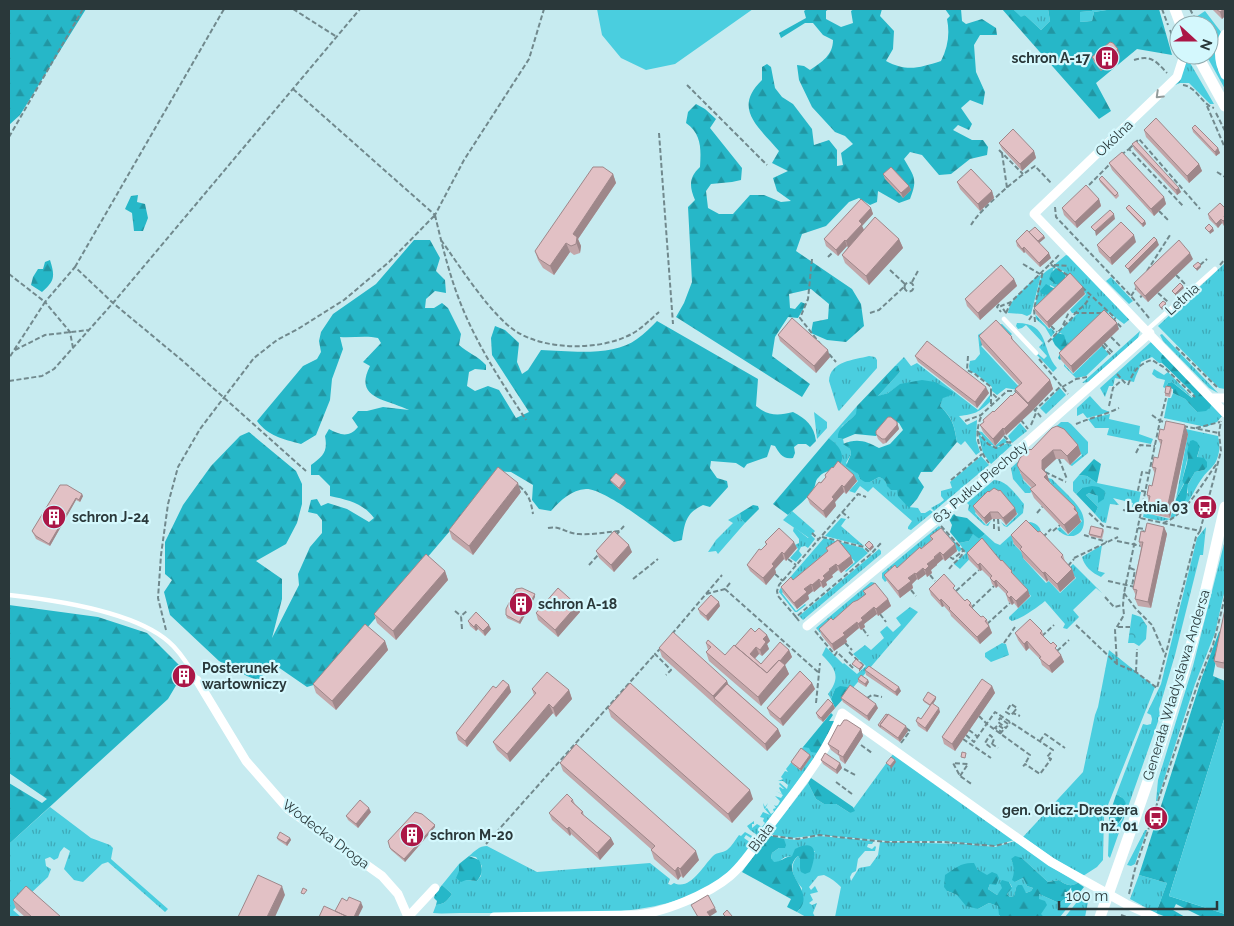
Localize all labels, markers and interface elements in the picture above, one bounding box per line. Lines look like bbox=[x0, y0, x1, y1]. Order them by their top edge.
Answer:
north arrow bbox=[1169, 15, 1219, 65]
text: N bbox=[1197, 37, 1216, 53]
building icon: schron A-17 bbox=[1094, 45, 1120, 71]
place label: schron A-17 bbox=[1012, 50, 1090, 66]
one-way arrow bbox=[1155, 89, 1164, 98]
street label: Okólna bbox=[1092, 116, 1136, 160]
street label: Letnia bbox=[1162, 280, 1202, 318]
street label: 63. Pułku Piechoty bbox=[929, 437, 1031, 526]
bus stop icon: Letnia 03 bbox=[1192, 494, 1218, 520]
place label: Letnia 03 bbox=[1126, 499, 1188, 515]
building icon: schron J-24 bbox=[41, 504, 67, 530]
place label: schron J-24 bbox=[72, 509, 149, 525]
street label: Generała Władysława Andersa bbox=[1139, 588, 1213, 782]
building icon: schron A-18 bbox=[508, 591, 534, 617]
place label: schron A-18 bbox=[538, 596, 617, 612]
place label: Posterunek wartowniczy bbox=[202, 660, 287, 692]
building icon: Posterunek wartowniczy bbox=[171, 663, 197, 689]
street label: Wodecka Droga bbox=[279, 796, 373, 872]
place label: gen. Orlicz-Dreszera nż. 01 bbox=[1002, 802, 1138, 834]
bus stop icon: gen. Orlicz-Dreszera nż. 01 bbox=[1143, 805, 1169, 831]
street label: Biała bbox=[745, 820, 777, 854]
building icon: schron M-20 bbox=[399, 822, 425, 848]
place label: schron M-20 bbox=[430, 827, 513, 843]
scale bar bbox=[1059, 878, 1216, 910]
text: 100 m bbox=[1066, 887, 1108, 905]

